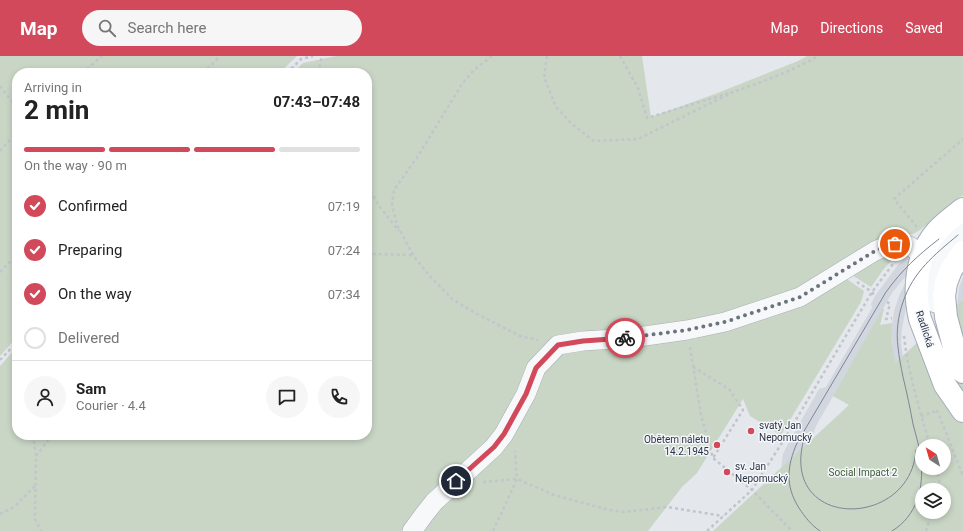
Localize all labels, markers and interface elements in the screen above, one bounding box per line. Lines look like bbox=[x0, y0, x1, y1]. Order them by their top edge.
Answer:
search box bbox=[82, 10, 362, 46]
text: Map bbox=[20, 17, 58, 40]
icon: search bbox=[96, 17, 118, 39]
text: Search here bbox=[128, 19, 206, 37]
text: Map bbox=[771, 20, 798, 36]
text: Directions bbox=[820, 20, 883, 36]
text: Saved bbox=[905, 20, 943, 36]
text: Arriving in bbox=[24, 80, 82, 95]
text: 07:43–07:48 bbox=[273, 93, 360, 111]
text: 2 min bbox=[24, 95, 89, 125]
text: On the way · 90 m bbox=[24, 158, 127, 173]
icon: check bbox=[24, 195, 46, 217]
text: Confirmed bbox=[58, 197, 128, 215]
text: 07:19 bbox=[328, 199, 360, 214]
pin bbox=[878, 227, 912, 261]
icon: bag bbox=[884, 233, 906, 255]
icon: check bbox=[24, 239, 46, 261]
text: Preparing bbox=[58, 241, 122, 259]
text: 07:24 bbox=[328, 243, 360, 258]
icon: check bbox=[24, 283, 46, 305]
text: On the way bbox=[58, 285, 132, 303]
text: 07:34 bbox=[328, 287, 360, 302]
street label: Radlická bbox=[914, 309, 936, 349]
courier bbox=[605, 318, 645, 358]
icon: bike bbox=[614, 327, 636, 349]
text: Delivered bbox=[58, 329, 120, 347]
button: person bbox=[24, 376, 66, 418]
button: chat bbox=[266, 376, 308, 418]
button: phone bbox=[318, 376, 360, 418]
text: Sam bbox=[76, 380, 106, 398]
text: Courier · 4.4 bbox=[76, 398, 146, 413]
place label: svatý Jan Nepomucký bbox=[759, 420, 812, 443]
marker: svatý Jan Nepomucký bbox=[746, 426, 756, 436]
place label: Obětem náletu 14.2.1945 bbox=[644, 434, 709, 457]
north arrow bbox=[915, 439, 951, 475]
map controls bbox=[915, 439, 951, 519]
marker: Obětem náletu 14.2.1945 bbox=[712, 440, 722, 450]
place label: sv. Jan Nepomucký bbox=[735, 461, 788, 484]
pin bbox=[439, 464, 473, 498]
marker: sv. Jan Nepomucký bbox=[722, 467, 732, 477]
park label: Social Impact 2 bbox=[829, 467, 898, 478]
icon: home bbox=[445, 470, 467, 492]
button: layers bbox=[915, 483, 951, 519]

